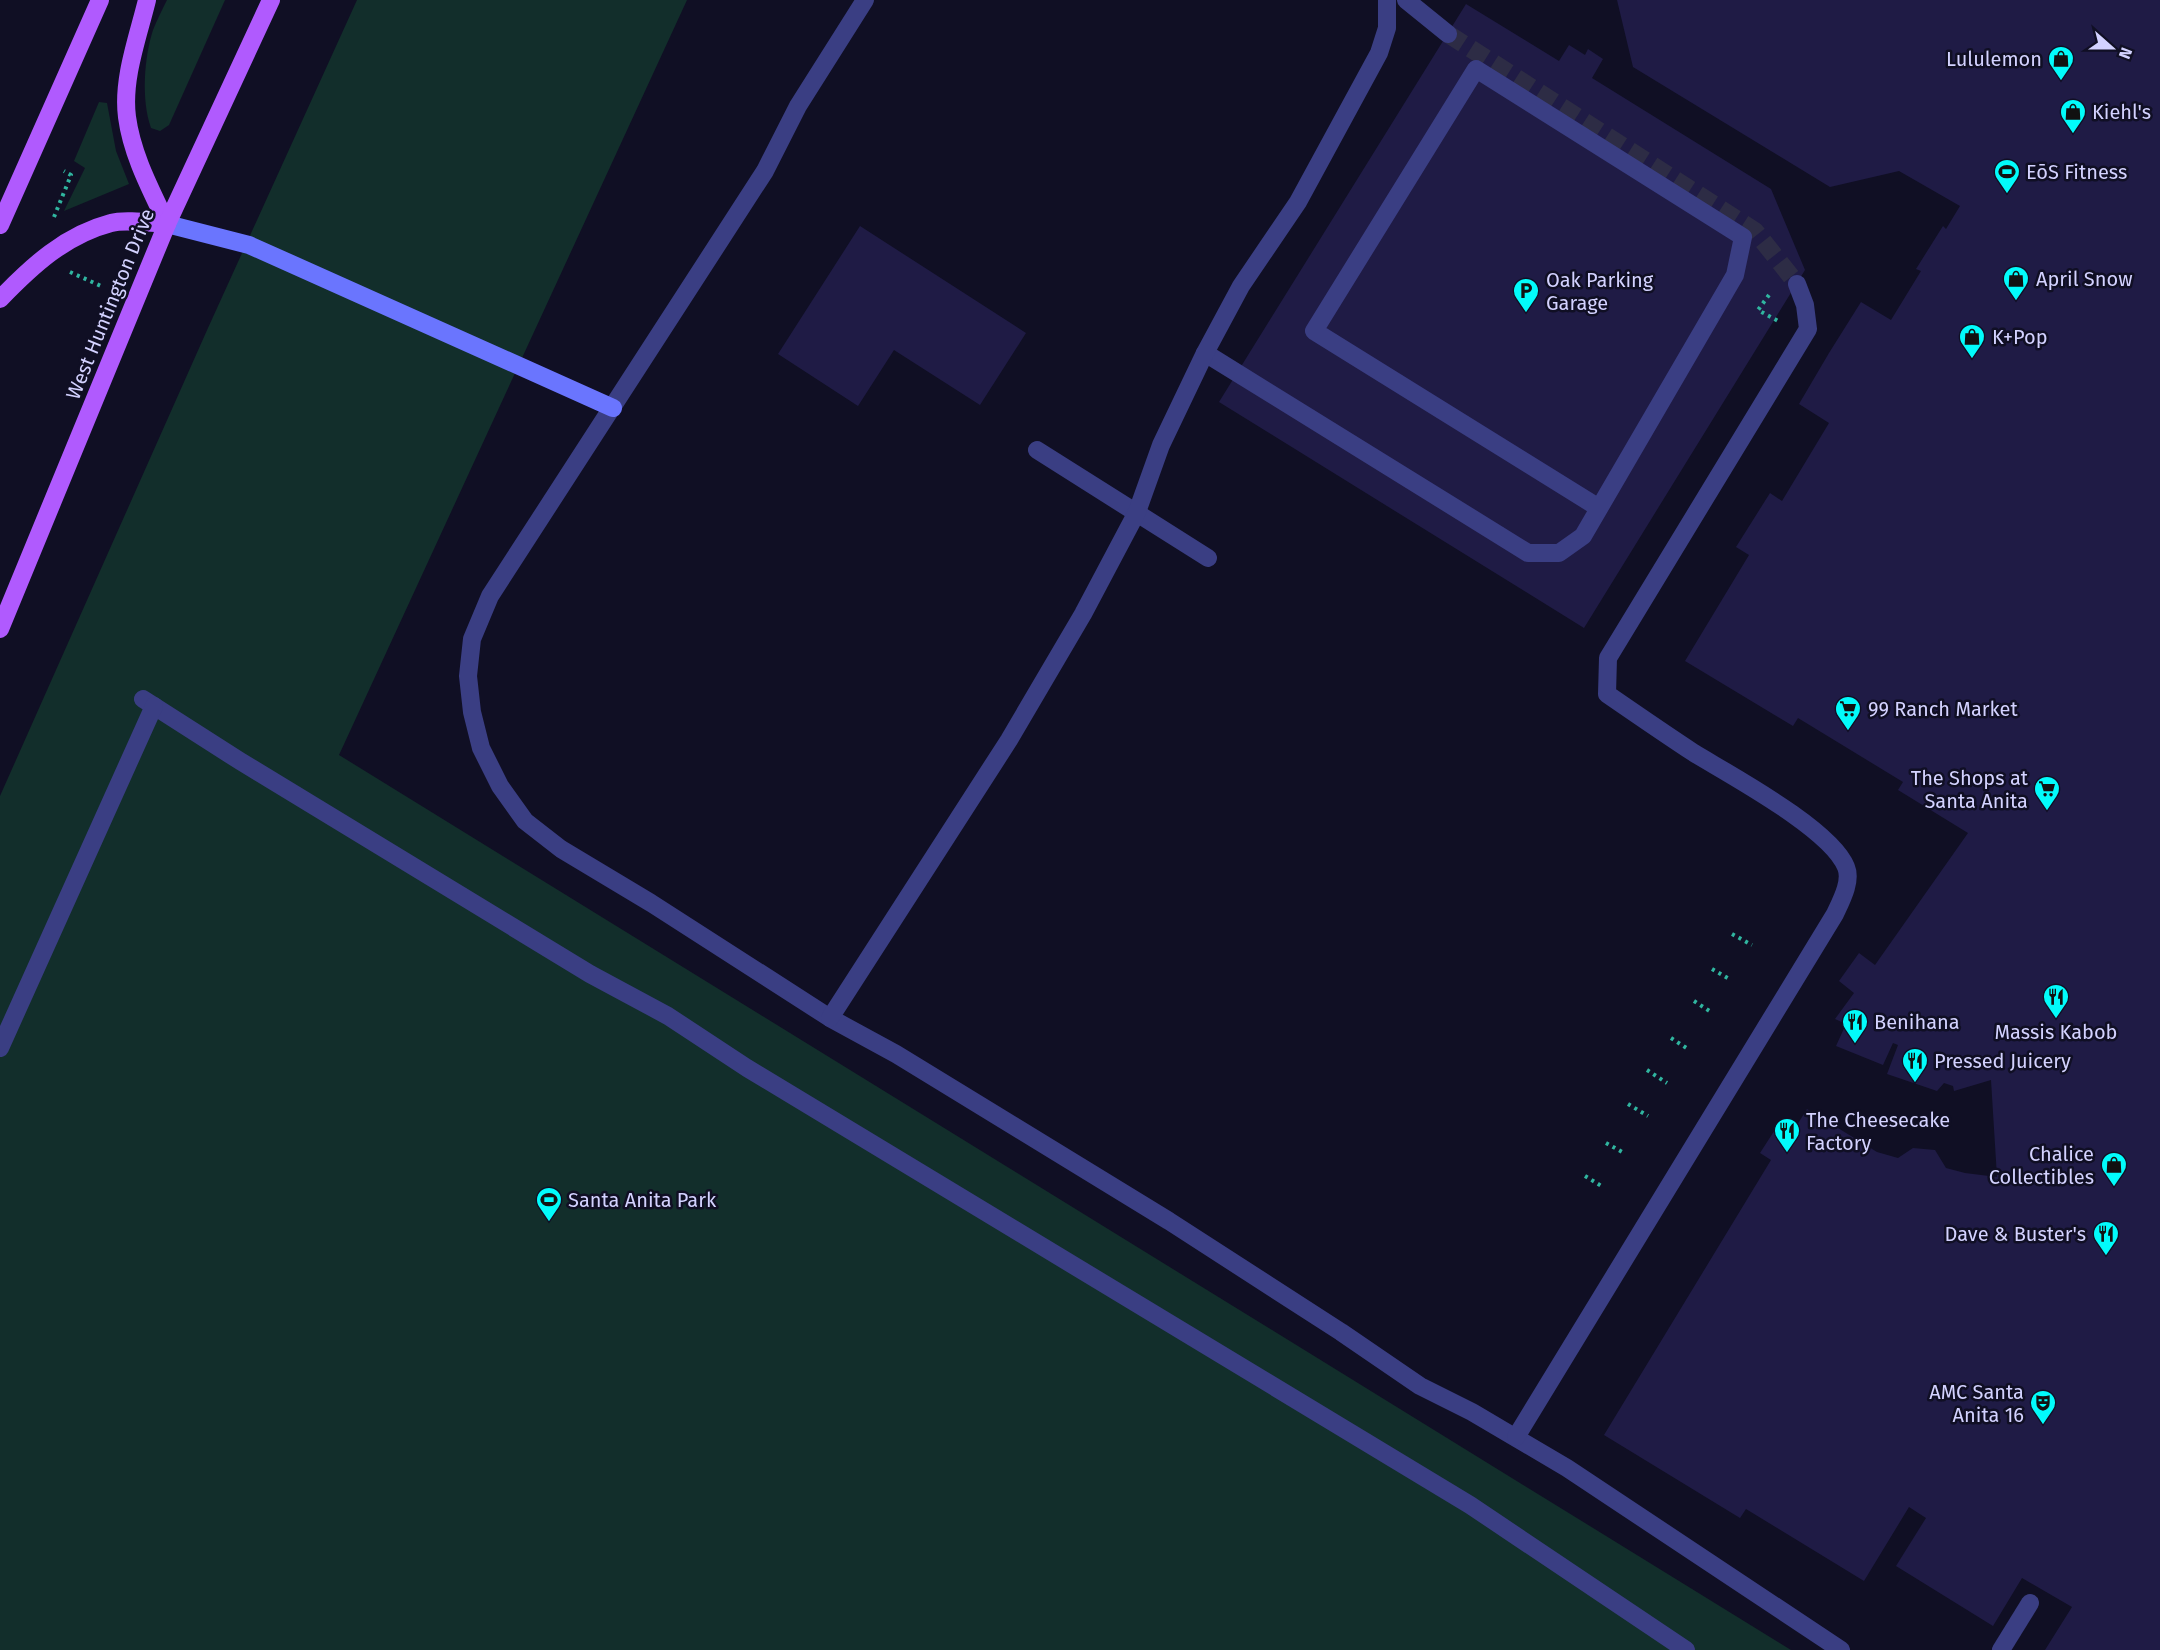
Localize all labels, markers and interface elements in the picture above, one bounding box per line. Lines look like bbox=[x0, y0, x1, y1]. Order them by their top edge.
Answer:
north arrow bbox=[2082, 18, 2142, 78]
shop icon: Lululemon bbox=[2046, 44, 2076, 82]
text: N bbox=[2115, 45, 2136, 62]
place label: Lululemon bbox=[1946, 47, 2042, 71]
shop icon: Kiehl's bbox=[2058, 97, 2088, 135]
place label: Kiehl's bbox=[2092, 100, 2151, 124]
sports icon: EōS Fitness bbox=[1992, 157, 2022, 195]
place label: EōS Fitness bbox=[2026, 160, 2127, 184]
street label: West Huntington Drive bbox=[61, 205, 159, 403]
shop icon: April Snow bbox=[2001, 264, 2031, 302]
place label: April Snow bbox=[2036, 267, 2133, 291]
place label: Oak Parking Garage bbox=[1546, 268, 1654, 315]
parking icon: Oak Parking Garage bbox=[1511, 276, 1541, 314]
shop icon: K+Pop bbox=[1957, 322, 1987, 360]
place label: K+Pop bbox=[1992, 325, 2048, 349]
supermarket icon: 99 Ranch Market bbox=[1833, 694, 1863, 732]
place label: 99 Ranch Market bbox=[1868, 697, 2018, 721]
place label: The Shops at Santa Anita bbox=[1911, 766, 2029, 813]
supermarket icon: The Shops at Santa Anita bbox=[2032, 774, 2062, 812]
restaurant icon: Massis Kabob bbox=[2041, 982, 2071, 1020]
restaurant icon: Benihana bbox=[1840, 1007, 1870, 1045]
place label: Benihana bbox=[1874, 1010, 1960, 1034]
place label: Massis Kabob bbox=[1995, 1020, 2117, 1044]
restaurant icon: Pressed Juicery bbox=[1900, 1046, 1930, 1084]
place label: Pressed Juicery bbox=[1934, 1049, 2071, 1073]
place label: The Cheesecake Factory bbox=[1806, 1108, 1950, 1155]
restaurant icon: The Cheesecake Factory bbox=[1772, 1116, 1802, 1154]
place label: Chalice Collectibles bbox=[1989, 1142, 2094, 1189]
shop icon: Chalice Collectibles bbox=[2099, 1150, 2129, 1188]
sports icon: Santa Anita Park bbox=[534, 1185, 564, 1223]
place label: Santa Anita Park bbox=[568, 1188, 717, 1212]
restaurant icon: Dave & Buster's bbox=[2091, 1219, 2121, 1257]
place label: Dave & Buster's bbox=[1945, 1222, 2086, 1246]
place label: AMC Santa Anita 16 bbox=[1929, 1380, 2024, 1427]
theatre icon: AMC Santa Anita 16 bbox=[2028, 1388, 2058, 1426]

